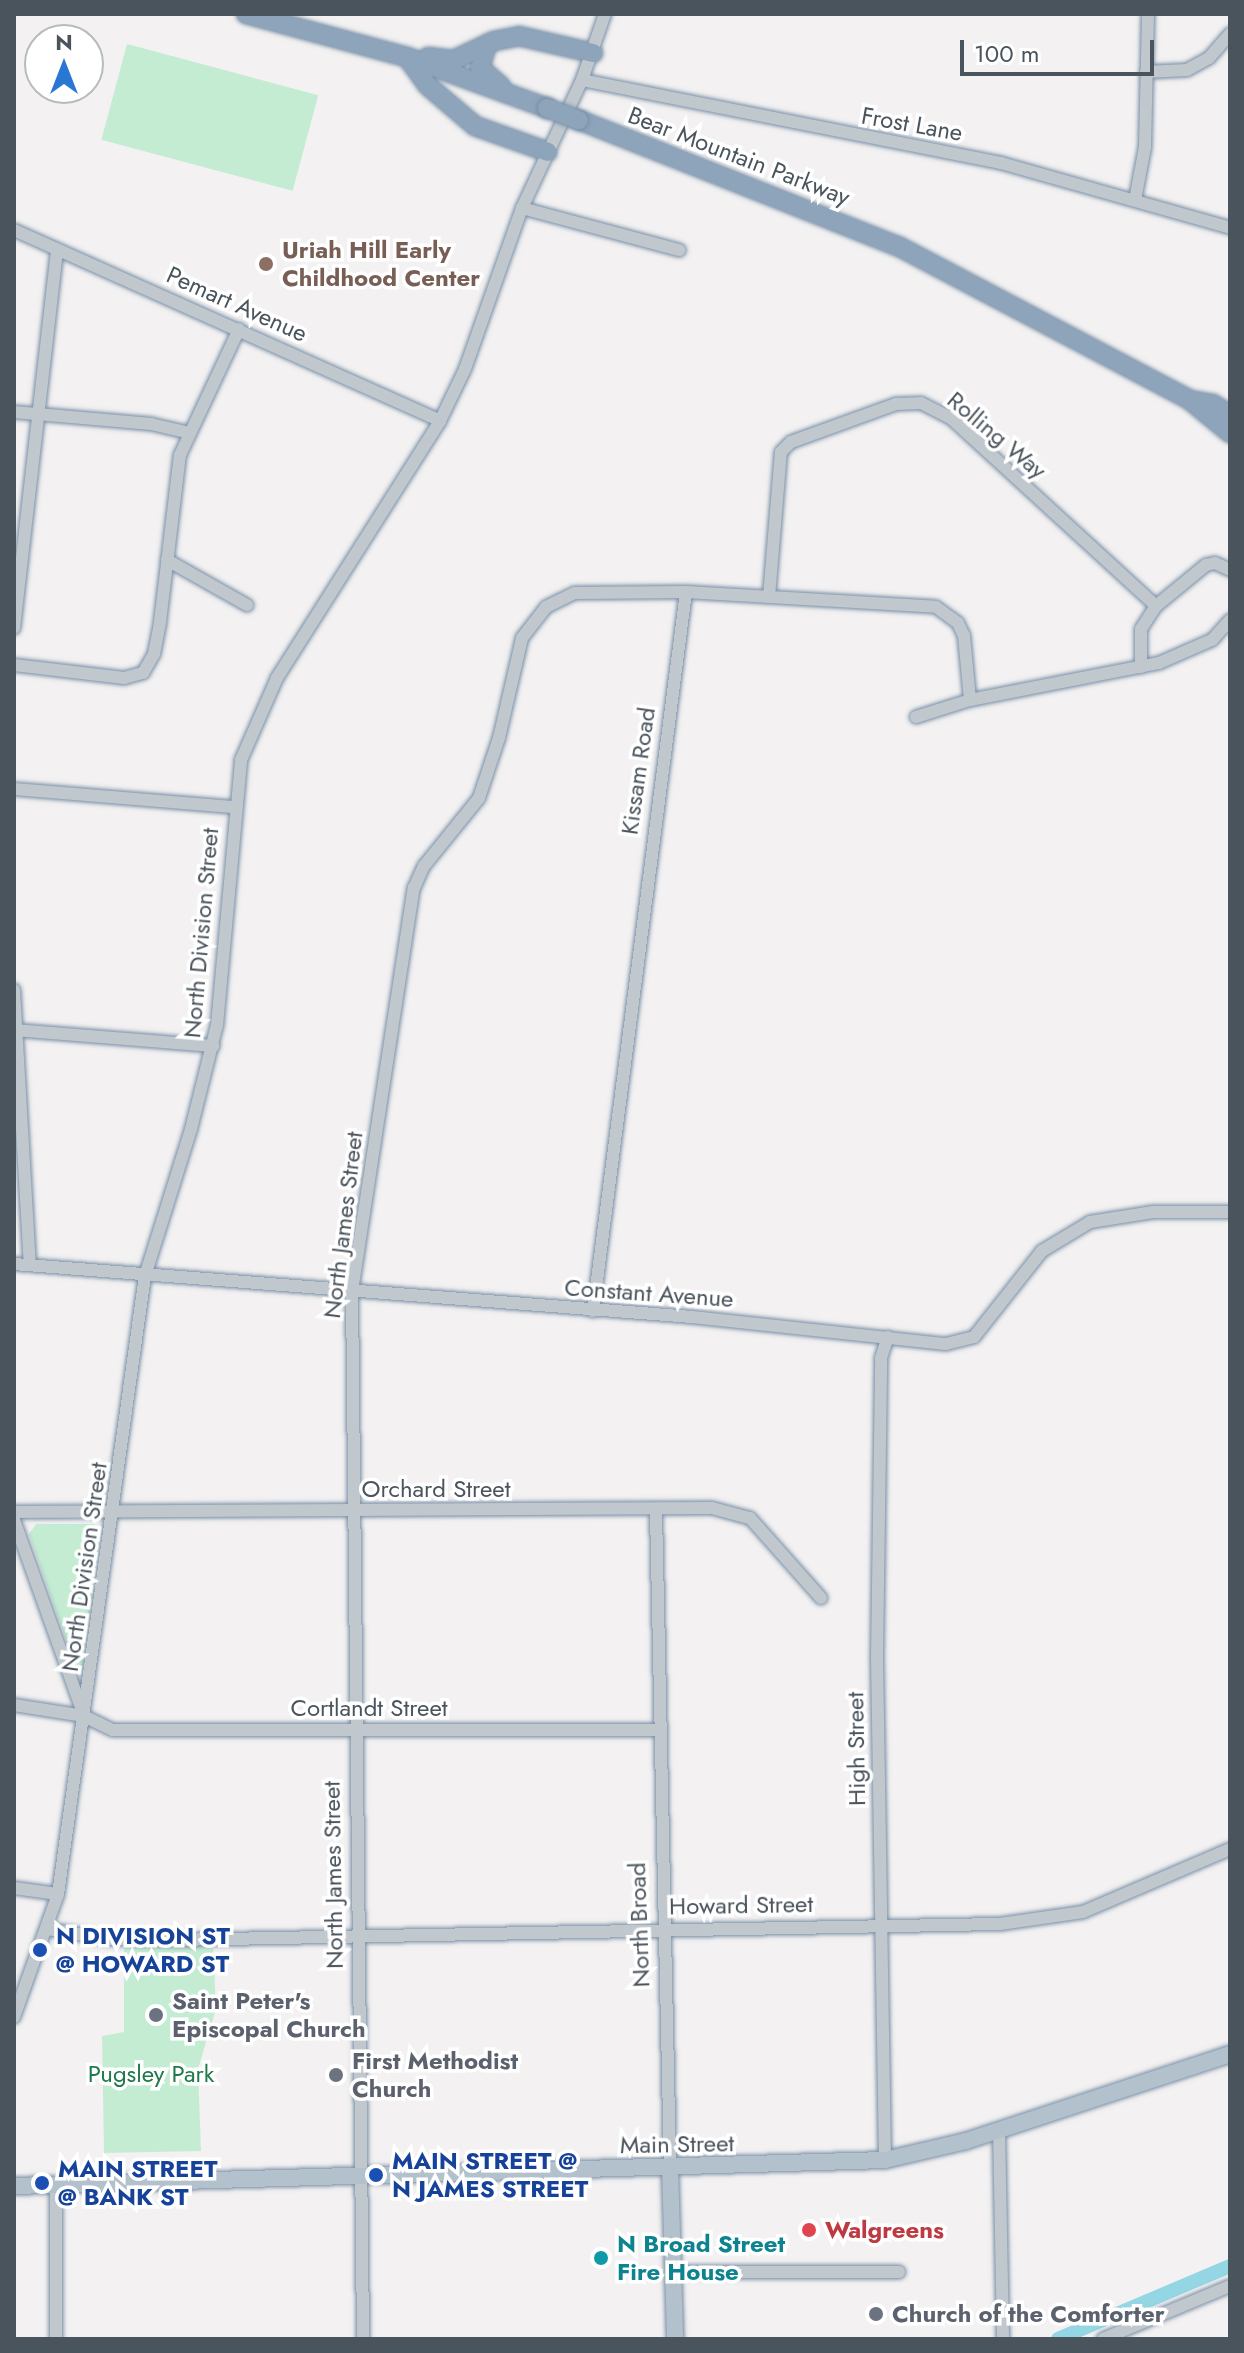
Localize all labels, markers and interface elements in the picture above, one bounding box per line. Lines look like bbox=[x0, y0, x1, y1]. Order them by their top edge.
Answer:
north arrow bbox=[24, 24, 104, 104]
scale bar bbox=[964, 24, 1158, 74]
text: N bbox=[55, 26, 73, 58]
text: 100 m bbox=[974, 36, 1040, 71]
street label: Bear Mountain Parkway bbox=[624, 100, 854, 212]
street label: Frost Lane bbox=[859, 101, 965, 147]
place label: Uriah Hill Early Childhood Center bbox=[282, 236, 480, 292]
marker: Uriah Hill Early Childhood Center bbox=[257, 255, 275, 273]
street label: Pemart Avenue bbox=[162, 260, 312, 348]
street label: Rolling Way bbox=[942, 385, 1052, 485]
street label: Kissam Road bbox=[615, 705, 661, 837]
street label: North Division Street bbox=[177, 827, 225, 1039]
street label: North James Street bbox=[317, 1130, 369, 1320]
street label: Constant Avenue bbox=[563, 1273, 735, 1313]
street label: North Division Street bbox=[55, 1461, 113, 1673]
street label: Orchard Street bbox=[362, 1475, 510, 1503]
street label: High Street bbox=[841, 1692, 871, 1806]
street label: Cortlandt Street bbox=[290, 1694, 448, 1722]
street label: North James Street bbox=[317, 1781, 349, 1969]
street label: North Broad bbox=[622, 1862, 656, 1988]
street label: Howard Street bbox=[669, 1889, 813, 1921]
place label: N DIVISION ST @ HOWARD ST bbox=[56, 1922, 230, 1978]
marker: N DIVISION ST @ HOWARD ST bbox=[31, 1941, 49, 1959]
place label: Saint Peter's Episcopal Church bbox=[172, 1987, 366, 2043]
marker: Saint Peter's Episcopal Church bbox=[147, 2006, 165, 2024]
place label: First Methodist Church bbox=[352, 2047, 518, 2103]
park label: Pugsley Park bbox=[88, 2060, 214, 2088]
marker: First Methodist Church bbox=[327, 2066, 345, 2084]
street label: Main Street bbox=[620, 2129, 734, 2159]
place label: MAIN STREET @ N JAMES STREET bbox=[392, 2147, 588, 2203]
place label: MAIN STREET @ BANK ST bbox=[58, 2155, 217, 2211]
marker: MAIN STREET @ N JAMES STREET bbox=[367, 2166, 385, 2184]
marker: MAIN STREET @ BANK ST bbox=[33, 2174, 51, 2192]
place label: Walgreens bbox=[825, 2216, 944, 2244]
marker: Walgreens bbox=[800, 2221, 818, 2239]
place label: N Broad Street Fire House bbox=[617, 2230, 785, 2286]
marker: N Broad Street Fire House bbox=[592, 2249, 610, 2267]
place label: Church of the Comforter bbox=[892, 2300, 1165, 2328]
marker: Church of the Comforter bbox=[867, 2305, 885, 2323]

